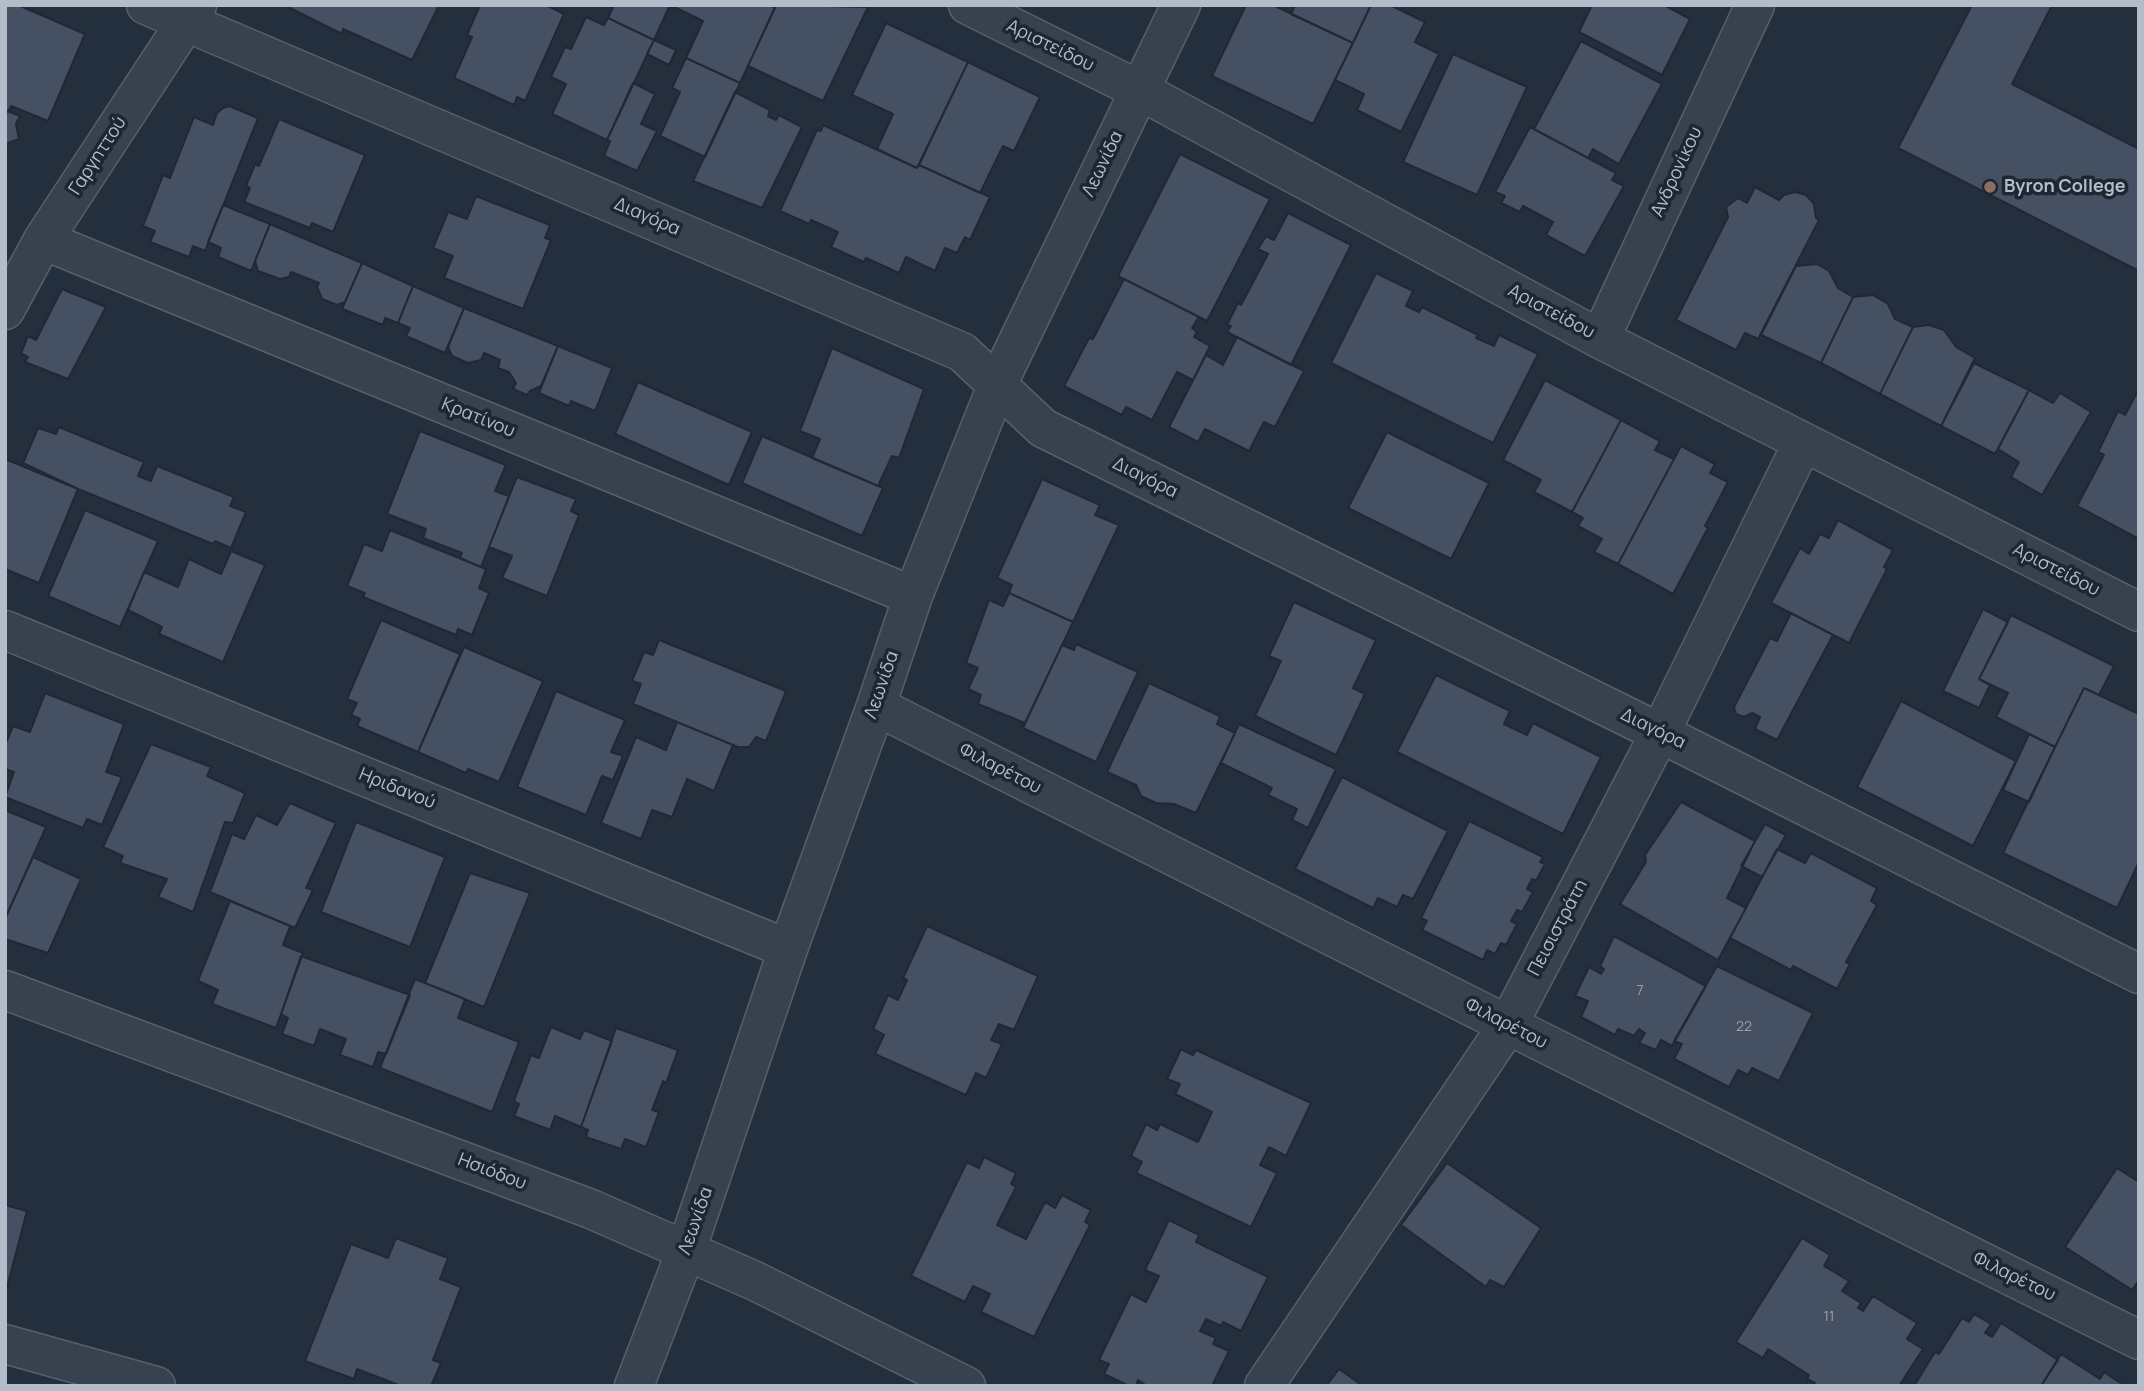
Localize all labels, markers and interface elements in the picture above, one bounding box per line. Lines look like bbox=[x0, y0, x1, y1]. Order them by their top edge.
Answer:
street label: Αριστείδου bbox=[1003, 16, 1097, 76]
street label: Γαργηττού bbox=[65, 113, 131, 199]
street label: Ανδρονίκου bbox=[1647, 124, 1707, 220]
street label: Λεωνίδα bbox=[1078, 128, 1128, 200]
place label: Byron College bbox=[2004, 176, 2126, 198]
marker: Byron College bbox=[1982, 179, 1998, 195]
street label: Διαγόρα bbox=[611, 194, 683, 240]
street label: Αριστείδου bbox=[1504, 280, 1598, 344]
street label: Κρατίνου bbox=[438, 394, 518, 442]
street label: Διαγόρα bbox=[1109, 453, 1181, 503]
street label: Αριστείδου bbox=[2009, 539, 2103, 601]
street label: Λεωνίδα bbox=[860, 648, 904, 722]
street label: Διαγόρα bbox=[1617, 704, 1689, 754]
street label: Φιλαρέτου bbox=[955, 739, 1045, 799]
street label: Ηριδανού bbox=[356, 764, 438, 814]
street label: Πεισιστράτη bbox=[1524, 876, 1592, 980]
house number: 7 bbox=[1636, 983, 1644, 999]
street label: Φιλαρέτου bbox=[1461, 994, 1551, 1054]
house number: 22 bbox=[1736, 1019, 1752, 1035]
street label: Ησιόδου bbox=[455, 1149, 529, 1195]
street label: Λεωνίδα bbox=[674, 1184, 718, 1258]
street label: Φιλαρέτου bbox=[1969, 1248, 2059, 1306]
house number: 11 bbox=[1824, 1309, 1834, 1325]

